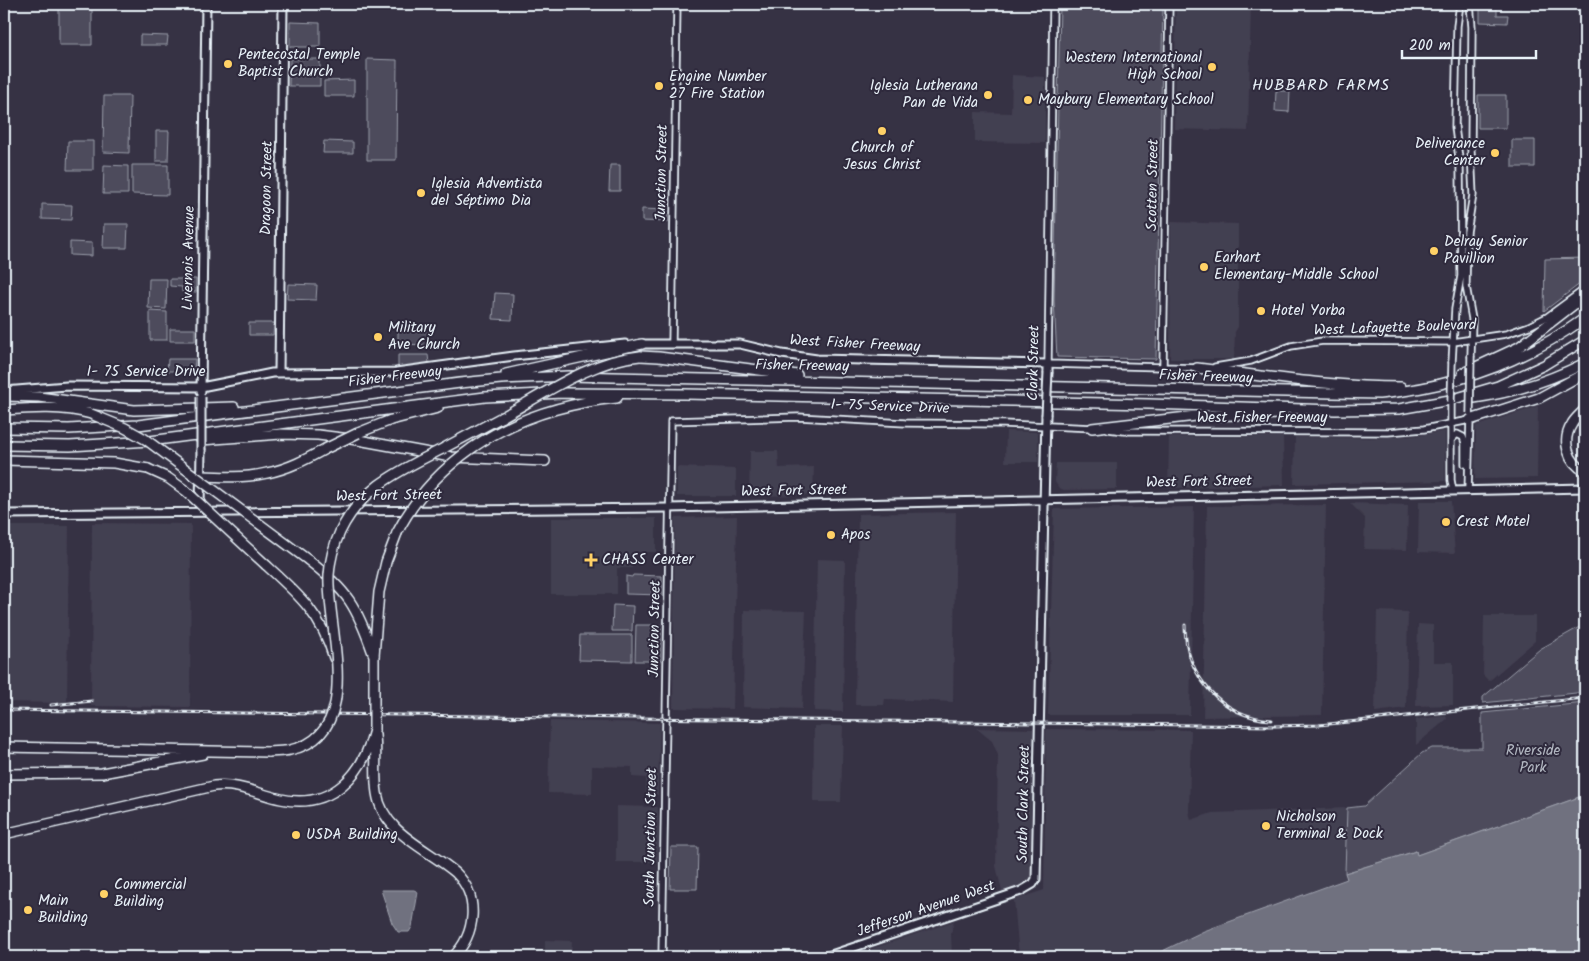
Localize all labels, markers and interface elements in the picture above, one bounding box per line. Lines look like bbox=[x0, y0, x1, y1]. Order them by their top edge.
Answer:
scale bar bbox=[1402, 28, 1535, 60]
text: 200 m bbox=[1409, 34, 1451, 58]
place label: Pentecostal Temple Baptist Church bbox=[238, 43, 360, 84]
place label: Western International High School bbox=[1066, 46, 1202, 87]
marker: Pentecostal Temple Baptist Church bbox=[222, 58, 234, 70]
marker: Western International High School bbox=[1206, 61, 1218, 73]
place label: Engine Number 27 Fire Station bbox=[669, 65, 767, 106]
district label: HUBBARD FARMS bbox=[1252, 73, 1390, 98]
place label: Iglesia Lutherana Pan de Vida bbox=[870, 74, 978, 115]
marker: Engine Number 27 Fire Station bbox=[653, 80, 665, 92]
place label: Maybury Elementary School bbox=[1038, 88, 1214, 112]
marker: Iglesia Lutherana Pan de Vida bbox=[982, 89, 994, 101]
marker: Maybury Elementary School bbox=[1022, 94, 1034, 106]
street label: Junction Street bbox=[649, 124, 675, 222]
marker: Church of Jesus Christ bbox=[876, 125, 888, 137]
place label: Deliverance Center bbox=[1415, 132, 1486, 173]
place label: Church of Jesus Christ bbox=[843, 136, 921, 177]
street label: Scotten Street bbox=[1140, 139, 1166, 231]
street label: Dragoon Street bbox=[254, 140, 280, 235]
marker: Deliverance Center bbox=[1489, 147, 1501, 159]
place label: Iglesia Adventista del Séptimo Dia bbox=[431, 172, 543, 213]
marker: Iglesia Adventista del Séptimo Dia bbox=[415, 187, 427, 199]
street label: Livernois Avenue bbox=[176, 205, 202, 311]
place label: Delray Senior Pavillion bbox=[1444, 230, 1528, 271]
marker: Delray Senior Pavillion bbox=[1428, 245, 1440, 257]
place label: Earhart Elementary-Middle School bbox=[1214, 246, 1379, 287]
marker: Earhart Elementary-Middle School bbox=[1198, 261, 1210, 273]
place label: Hotel Yorba bbox=[1271, 299, 1345, 323]
marker: Hotel Yorba bbox=[1255, 305, 1267, 317]
street label: West Lafayette Boulevard bbox=[1313, 313, 1477, 343]
place label: Military Ave Church bbox=[388, 316, 460, 357]
street label: Clark Street bbox=[1021, 325, 1047, 401]
street label: West Fisher Freeway bbox=[789, 329, 922, 359]
marker: Military Ave Church bbox=[372, 331, 384, 343]
street label: Fisher Freeway bbox=[755, 353, 850, 379]
street label: Fisher Freeway bbox=[347, 359, 444, 395]
street label: I- 75 Service Drive bbox=[87, 360, 206, 384]
street label: Fisher Freeway bbox=[1159, 363, 1254, 391]
street label: I- 75 Service Drive bbox=[830, 393, 950, 421]
street label: West Fisher Freeway bbox=[1197, 406, 1328, 430]
street label: West Fort Street bbox=[1146, 469, 1252, 495]
street label: West Fort Street bbox=[741, 478, 847, 504]
street label: West Fort Street bbox=[336, 483, 442, 509]
place label: Crest Motel bbox=[1456, 510, 1530, 534]
marker: Crest Motel bbox=[1440, 516, 1452, 528]
place label: Apos bbox=[841, 523, 871, 547]
marker: Apos bbox=[825, 529, 837, 541]
place label: CHASS Center bbox=[602, 548, 694, 572]
marker: CHASS Center bbox=[584, 553, 598, 567]
street label: Junction Street bbox=[642, 580, 668, 678]
park label: Riverside Park bbox=[1506, 739, 1561, 780]
street label: South Clark Street bbox=[1011, 745, 1037, 863]
street label: South Junction Street bbox=[638, 767, 664, 907]
place label: Nicholson Terminal & Dock bbox=[1276, 805, 1384, 846]
marker: Nicholson Terminal & Dock bbox=[1260, 820, 1272, 832]
place label: USDA Building bbox=[306, 823, 398, 847]
marker: USDA Building bbox=[290, 829, 302, 841]
place label: Commercial Building bbox=[114, 873, 187, 914]
street label: Jefferson Avenue West bbox=[854, 874, 999, 944]
marker: Commercial Building bbox=[98, 888, 110, 900]
place label: Main Building bbox=[38, 889, 88, 930]
marker: Main Building bbox=[22, 904, 34, 916]

